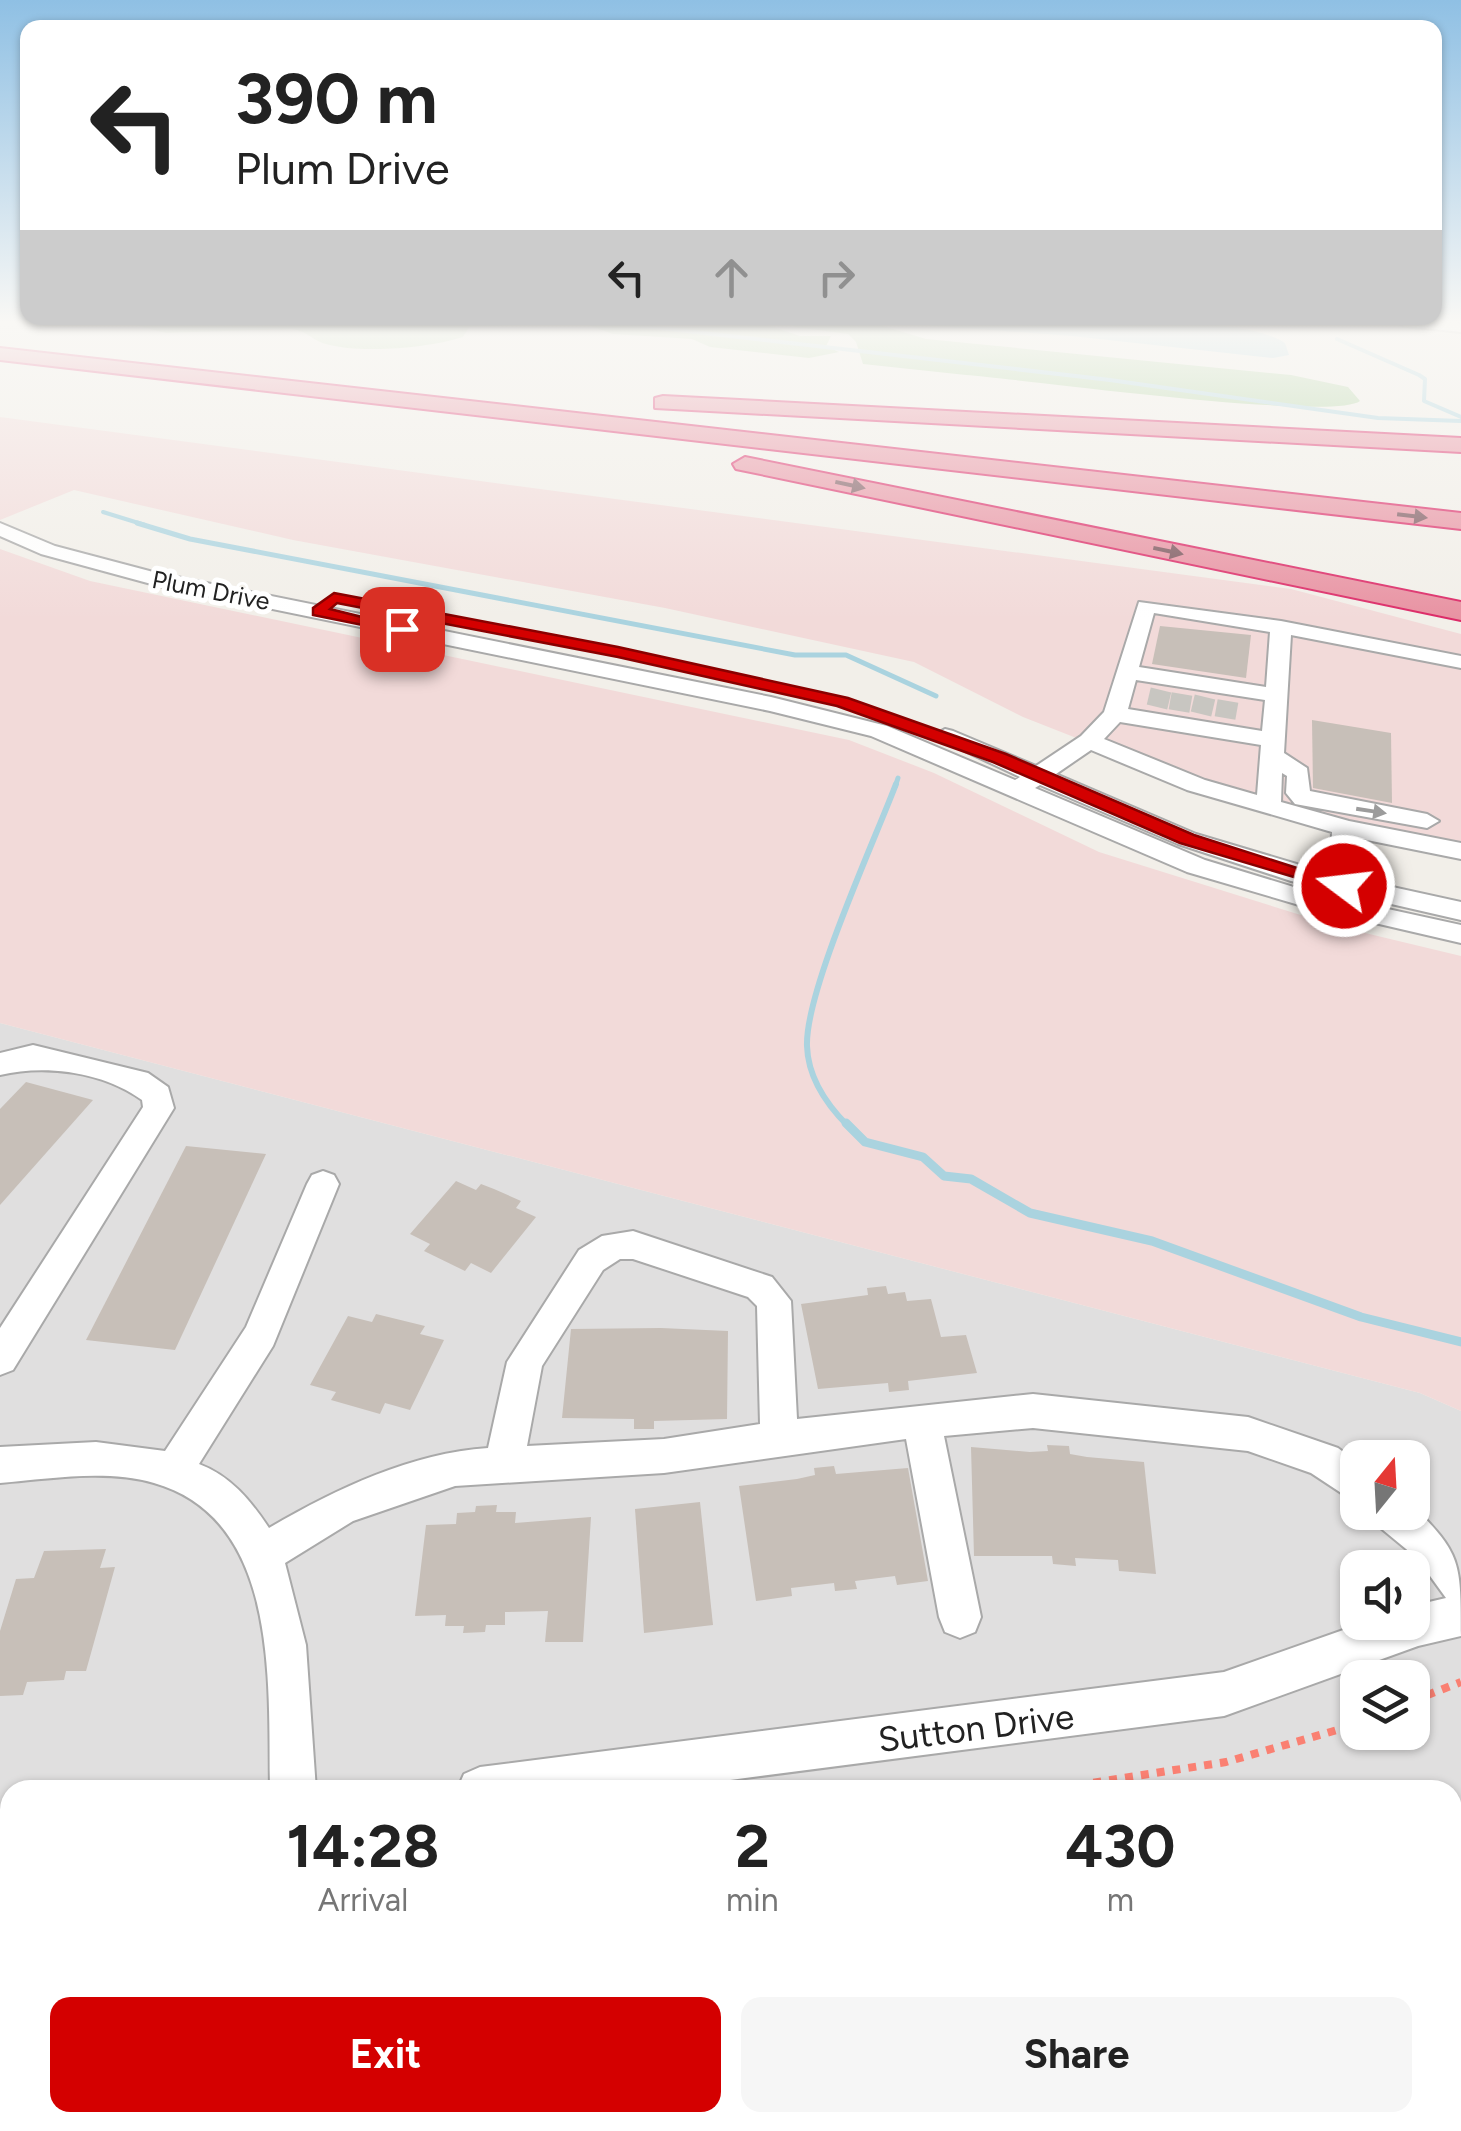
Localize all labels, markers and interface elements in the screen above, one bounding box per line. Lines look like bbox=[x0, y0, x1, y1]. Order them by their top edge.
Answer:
text: 390 m bbox=[235, 56, 438, 141]
icon: left bbox=[70, 60, 200, 190]
text: Plum Drive bbox=[235, 141, 450, 195]
icon: left bbox=[599, 250, 654, 305]
icon: ahead bbox=[704, 250, 759, 305]
icon: right bbox=[809, 250, 864, 305]
one-way arrow bbox=[835, 478, 866, 494]
one-way arrow bbox=[1397, 508, 1428, 524]
one-way arrow bbox=[1153, 543, 1184, 559]
street label: Plum Drive bbox=[150, 564, 272, 616]
pin bbox=[360, 587, 445, 672]
icon: arrive bbox=[375, 602, 430, 657]
one-way arrow bbox=[1356, 804, 1387, 819]
position arrow bbox=[1292, 834, 1396, 938]
north arrow bbox=[1340, 1440, 1430, 1530]
map controls bbox=[1340, 1440, 1430, 1750]
button: sound bbox=[1340, 1550, 1430, 1640]
button: layers bbox=[1340, 1660, 1430, 1750]
street label: Sutton Drive bbox=[876, 1695, 1076, 1761]
text: 14:28 bbox=[287, 1810, 439, 1882]
text: 2 bbox=[735, 1810, 770, 1882]
text: 430 bbox=[1065, 1810, 1175, 1882]
text: Arrival bbox=[318, 1881, 408, 1919]
text: min bbox=[726, 1881, 779, 1919]
text: m bbox=[1107, 1881, 1134, 1919]
button: Exit bbox=[50, 1997, 721, 2112]
button: Share bbox=[741, 1997, 1412, 2112]

